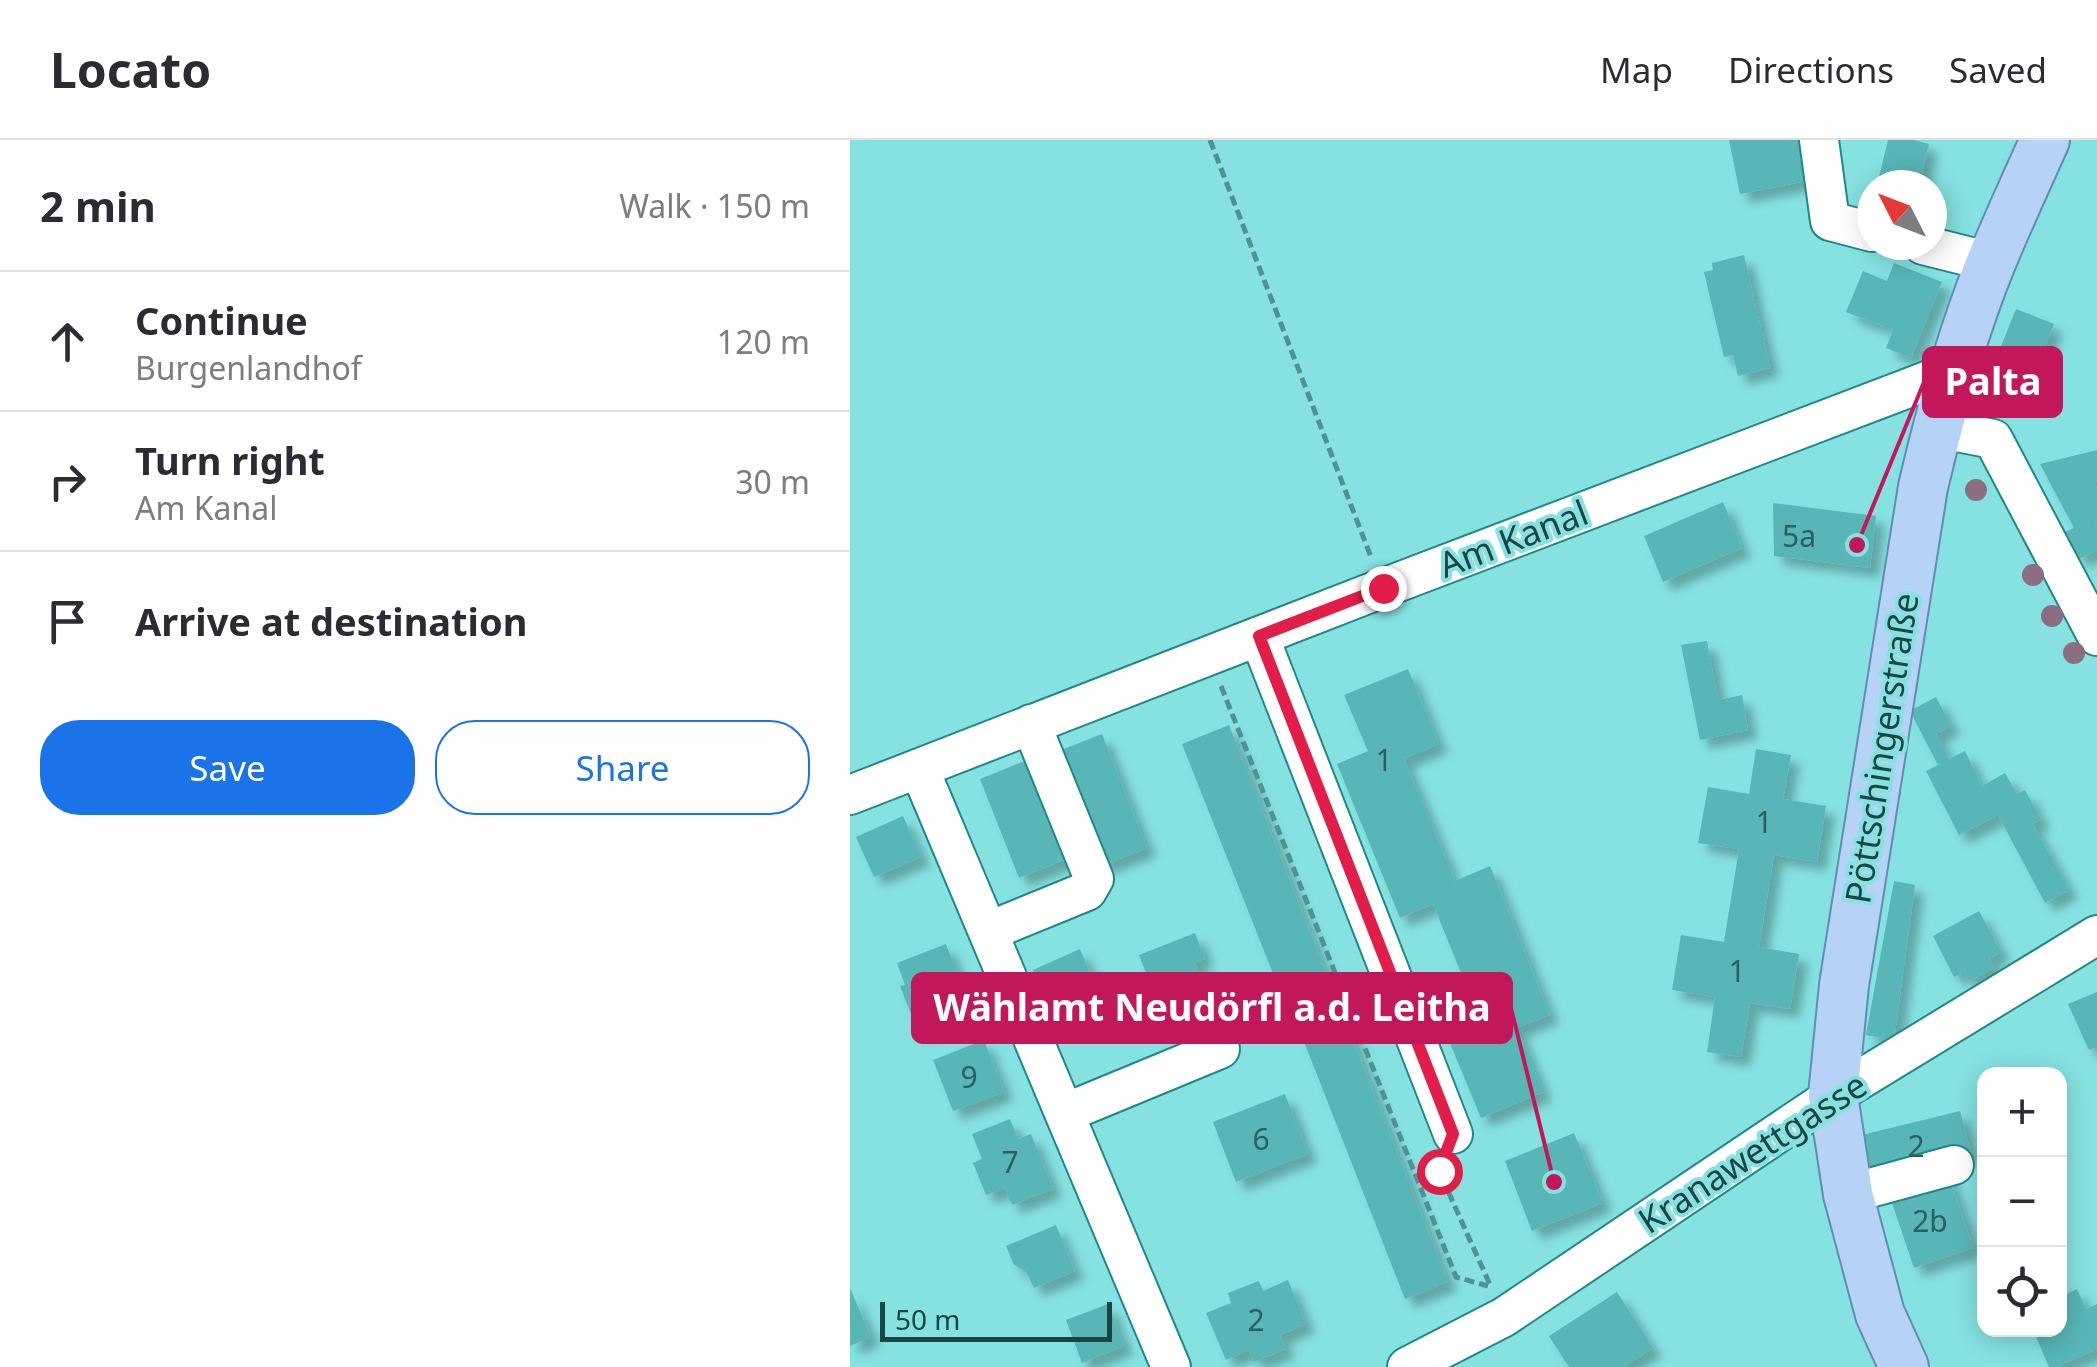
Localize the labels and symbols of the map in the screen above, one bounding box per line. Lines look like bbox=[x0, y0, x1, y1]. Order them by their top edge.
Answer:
north arrow bbox=[1857, 170, 1947, 260]
callout: Palta bbox=[1924, 348, 2061, 416]
text: Palta bbox=[1945, 354, 2041, 406]
street label: Am Kanal bbox=[1432, 488, 1594, 588]
house number: 5a bbox=[1782, 515, 1816, 556]
route end bbox=[1361, 566, 1407, 612]
street label: Pöttschingerstraße bbox=[1833, 589, 1929, 907]
house number: 1 bbox=[1375, 739, 1393, 780]
house number: 1 bbox=[1755, 801, 1773, 842]
house number: 1 bbox=[1728, 950, 1746, 991]
callout: Wählamt Neudörfl a.d. Leitha bbox=[913, 974, 1511, 1042]
text: Wählamt Neudörfl a.d. Leitha bbox=[933, 980, 1491, 1032]
house number: 9 bbox=[960, 1056, 978, 1097]
street label: Kranawettgasse bbox=[1629, 1061, 1875, 1243]
house number: 6 bbox=[1252, 1118, 1270, 1159]
house number: 2 bbox=[1907, 1125, 1925, 1166]
house number: 7 bbox=[1001, 1141, 1019, 1182]
route start bbox=[1417, 1149, 1463, 1195]
house number: 2b bbox=[1912, 1200, 1948, 1241]
scale bar bbox=[880, 1297, 1112, 1342]
house number: 2 bbox=[1247, 1299, 1265, 1340]

